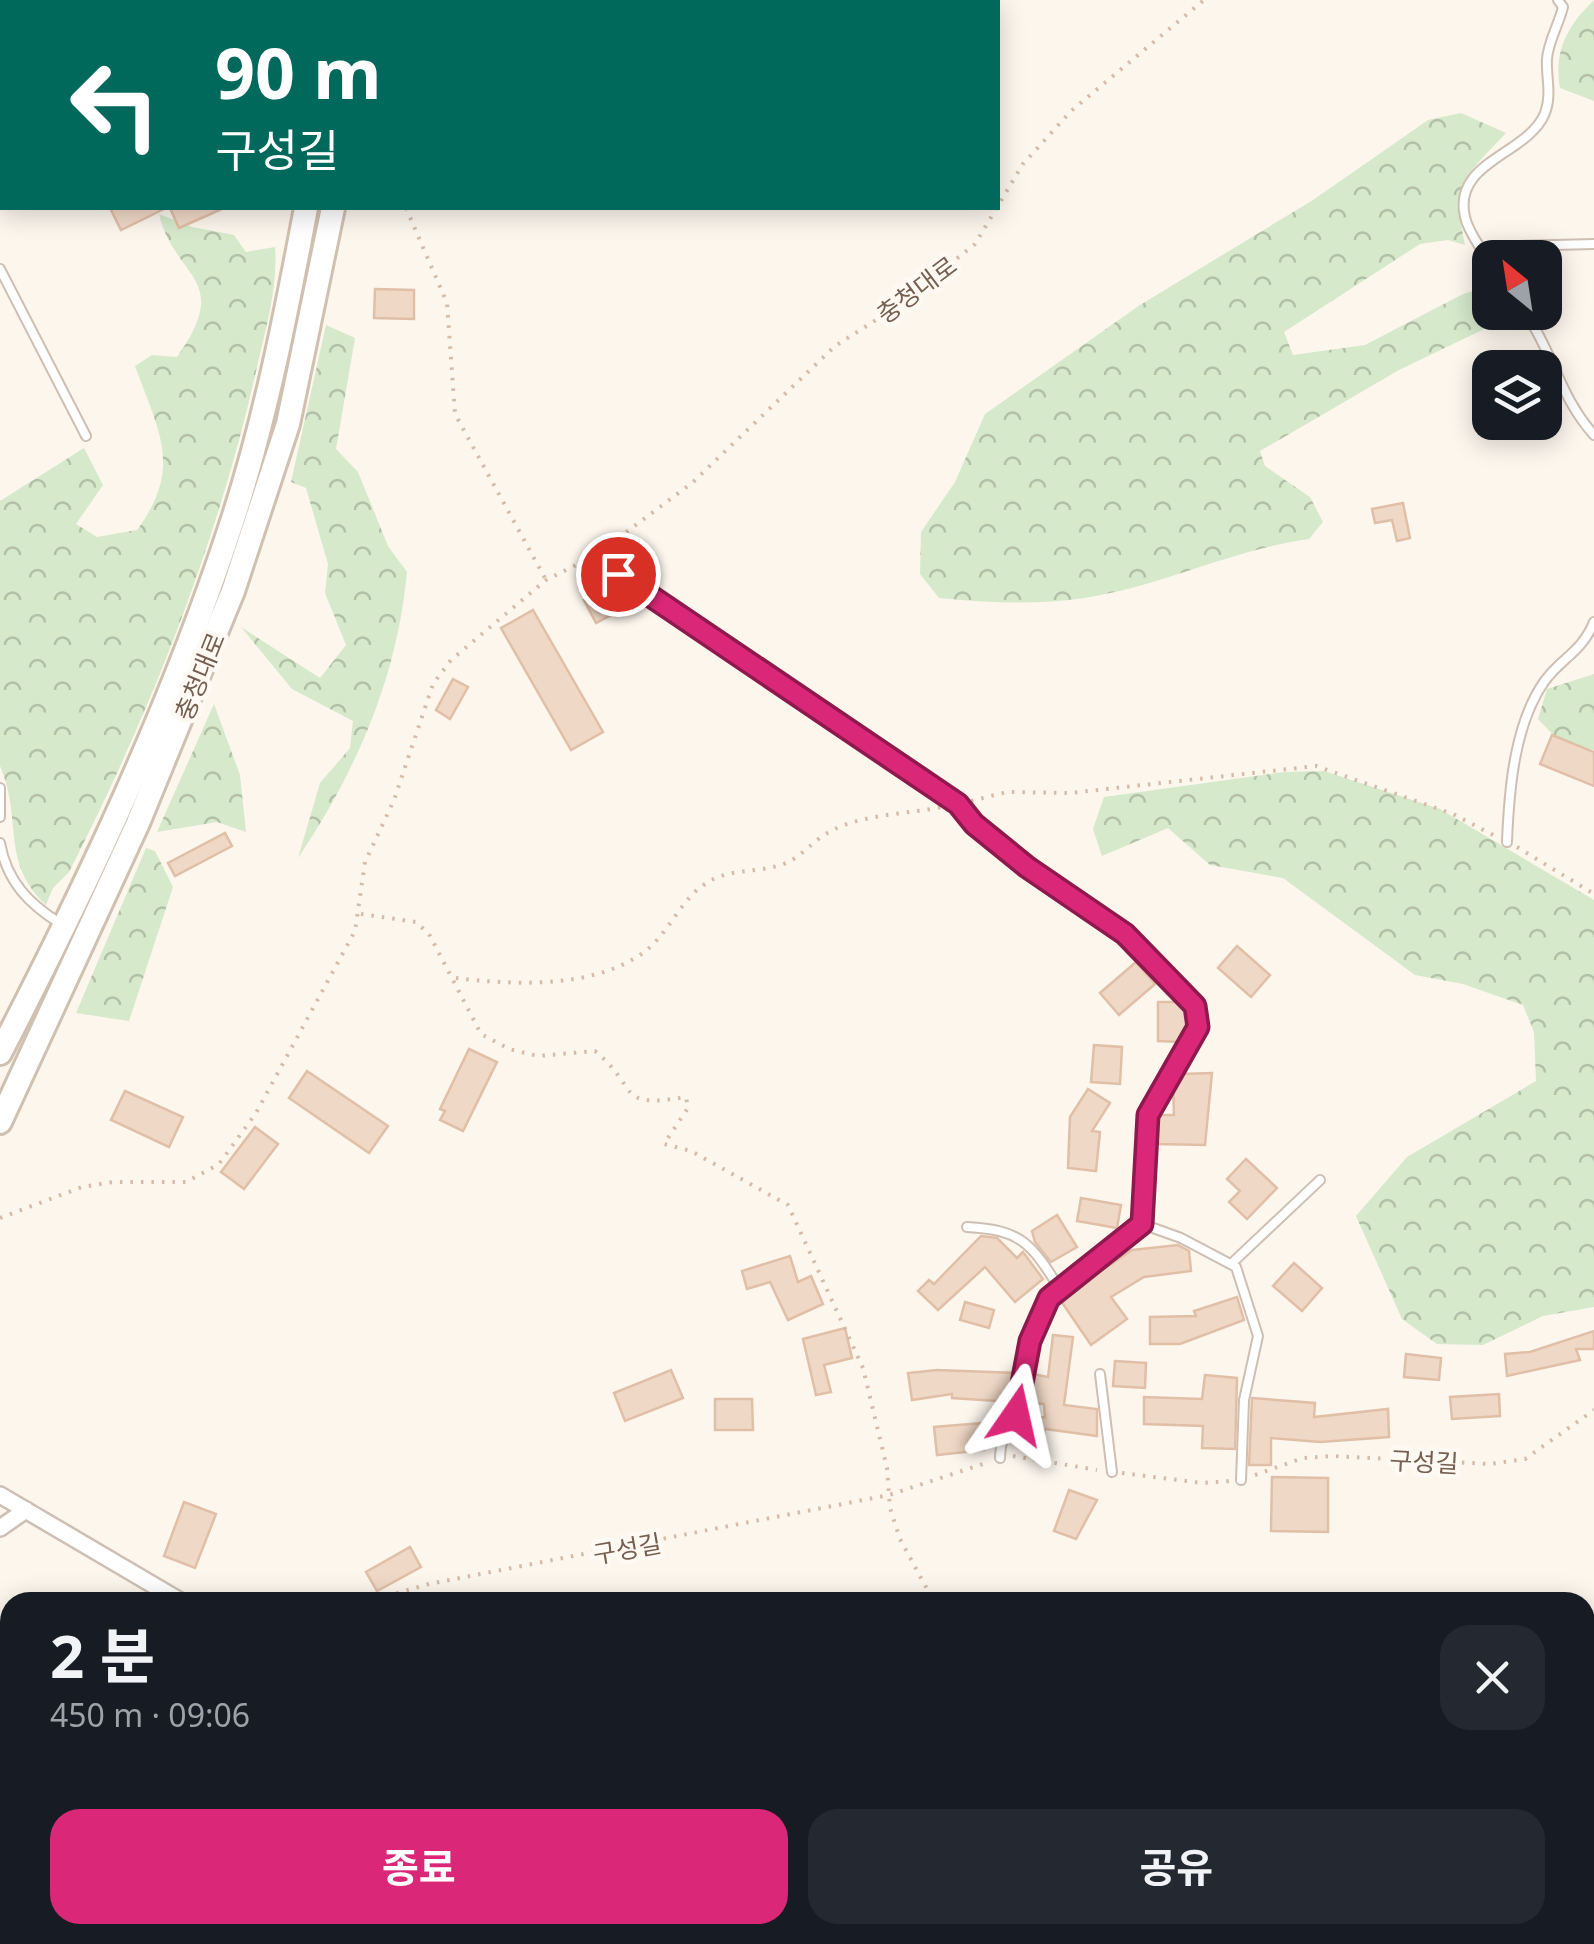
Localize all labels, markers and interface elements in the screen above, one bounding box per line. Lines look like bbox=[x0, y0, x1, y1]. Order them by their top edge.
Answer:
text: 90 m bbox=[215, 24, 382, 120]
icon: left bbox=[50, 40, 180, 170]
text: 구성길 bbox=[215, 119, 339, 180]
north arrow bbox=[1472, 240, 1562, 330]
map controls bbox=[1472, 240, 1562, 440]
street label: 충청대로 bbox=[869, 248, 963, 330]
button: layers bbox=[1472, 350, 1562, 440]
pin bbox=[576, 532, 661, 617]
icon: arrive bbox=[591, 547, 646, 602]
street label: 충청대로 bbox=[166, 627, 232, 725]
position arrow bbox=[964, 1363, 1068, 1467]
street label: 구성길 bbox=[1389, 1442, 1459, 1480]
street label: 구성길 bbox=[590, 1525, 664, 1571]
text: 2 분 bbox=[50, 1614, 155, 1696]
button: close bbox=[1440, 1625, 1545, 1730]
text: 450 m · 09:06 bbox=[50, 1693, 250, 1736]
button: 종료 bbox=[50, 1809, 788, 1924]
button: 공유 bbox=[808, 1809, 1545, 1924]

